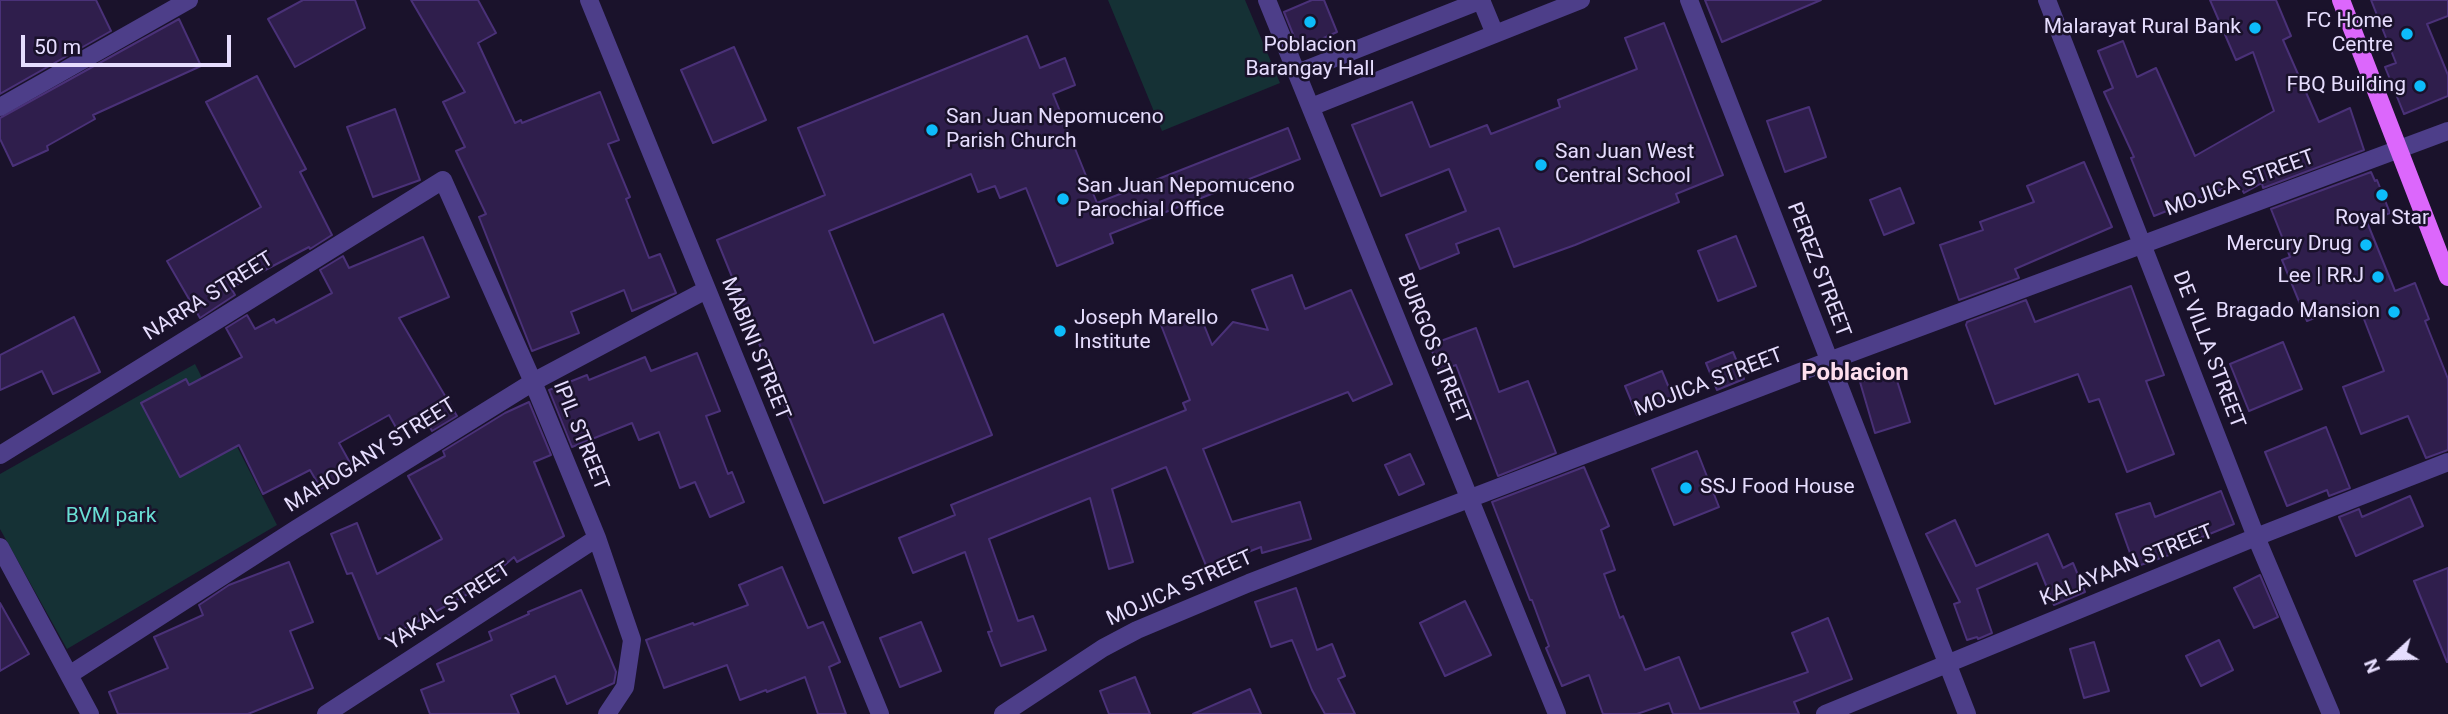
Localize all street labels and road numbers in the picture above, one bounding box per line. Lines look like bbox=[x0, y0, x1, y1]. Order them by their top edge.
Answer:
street label: MOJICA STREET bbox=[2162, 145, 2318, 223]
street label: PEREZ STREET bbox=[1781, 199, 1855, 341]
street label: NARRA STREET bbox=[139, 247, 279, 347]
street label: DE VILLA STREET bbox=[2166, 268, 2250, 432]
street label: BURGOS STREET bbox=[1391, 270, 1475, 428]
street label: MABINI STREET bbox=[715, 274, 795, 424]
street label: MOJICA STREET bbox=[1631, 343, 1787, 423]
street label: IPIL STREET bbox=[547, 378, 613, 494]
street label: MAHOGANY STREET bbox=[281, 393, 461, 519]
street label: KALAYAAN STREET bbox=[2037, 520, 2217, 612]
street label: MOJICA STREET bbox=[1103, 546, 1257, 632]
street label: YAKAL STREET bbox=[382, 557, 516, 657]

